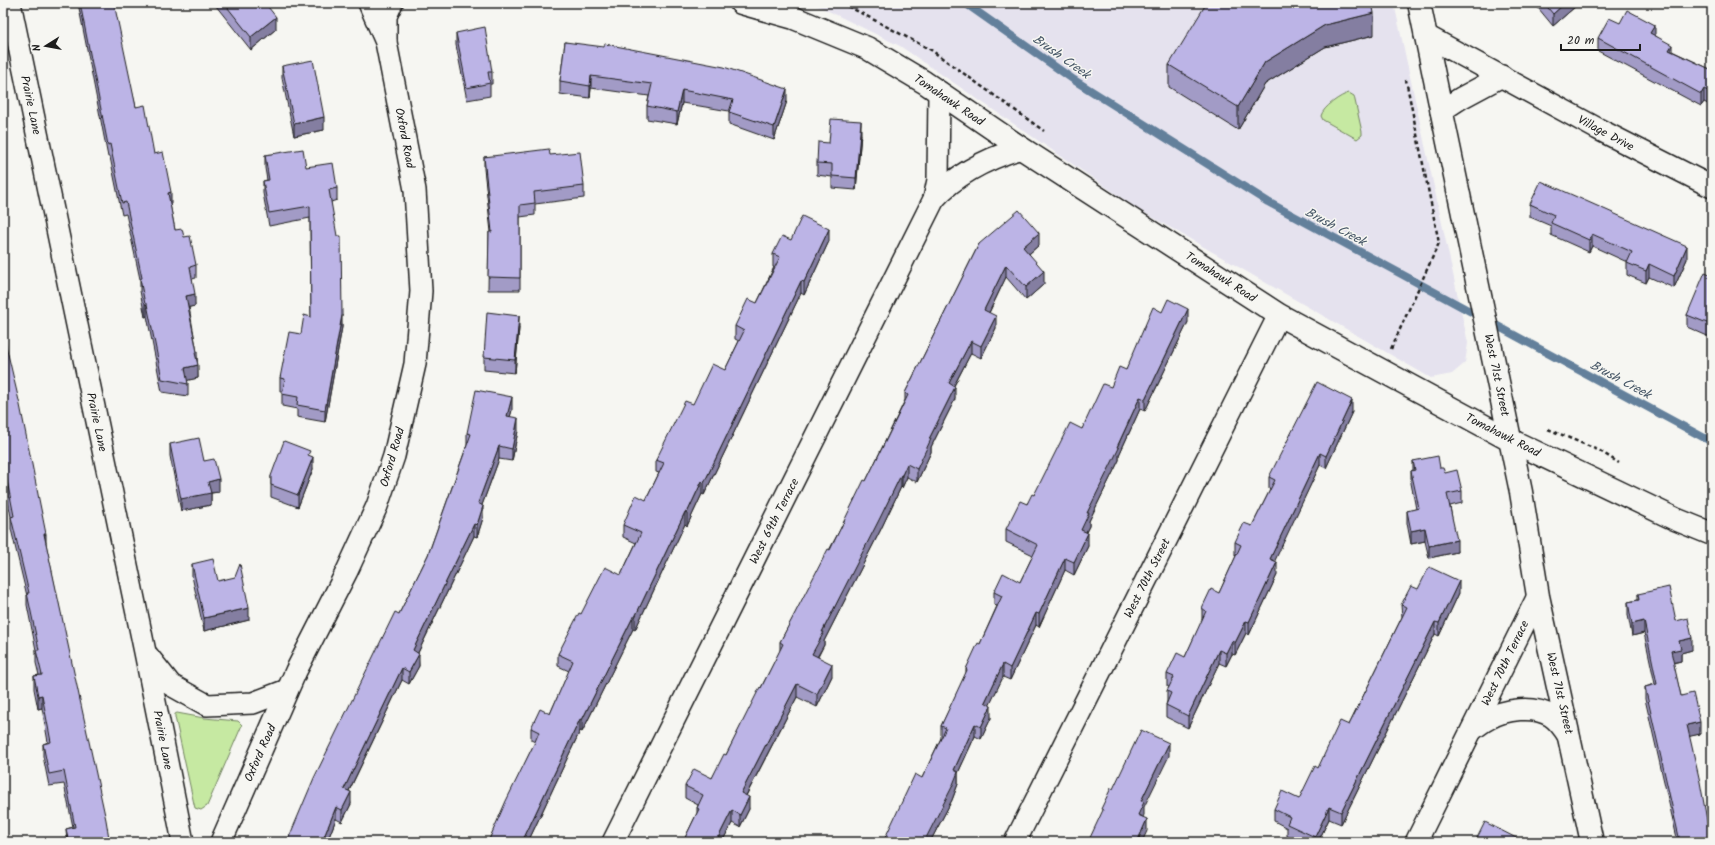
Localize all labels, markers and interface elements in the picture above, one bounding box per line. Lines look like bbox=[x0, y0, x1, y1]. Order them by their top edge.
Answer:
north arrow bbox=[26, 26, 66, 66]
scale bar bbox=[1561, 26, 1640, 52]
water label: Brush Creek bbox=[1028, 30, 1096, 86]
text: 20 m bbox=[1567, 31, 1595, 50]
text: N bbox=[28, 43, 47, 53]
street label: Tomahawk Road bbox=[910, 70, 989, 132]
street label: Prairie Lane bbox=[15, 74, 46, 137]
street label: Oxford Road bbox=[389, 106, 420, 171]
street label: Village Drive bbox=[1574, 111, 1638, 157]
water label: Brush Creek bbox=[1301, 202, 1371, 253]
street label: Tomahawk Road bbox=[1181, 247, 1261, 308]
street label: West 71st Street bbox=[1479, 332, 1515, 418]
water label: Brush Creek bbox=[1586, 355, 1656, 406]
street label: Prairie Lane bbox=[81, 391, 112, 454]
street label: Tomahawk Road bbox=[1462, 408, 1544, 463]
street label: Oxford Road bbox=[375, 424, 410, 489]
street label: West 69th Terrace bbox=[745, 475, 804, 567]
street label: West 70th Street bbox=[1119, 535, 1176, 621]
street label: West 70th Terrace bbox=[1477, 617, 1535, 709]
street label: West 71st Street bbox=[1541, 650, 1578, 736]
street label: Prairie Lane bbox=[147, 709, 178, 772]
street label: Oxford Road bbox=[239, 720, 282, 785]

